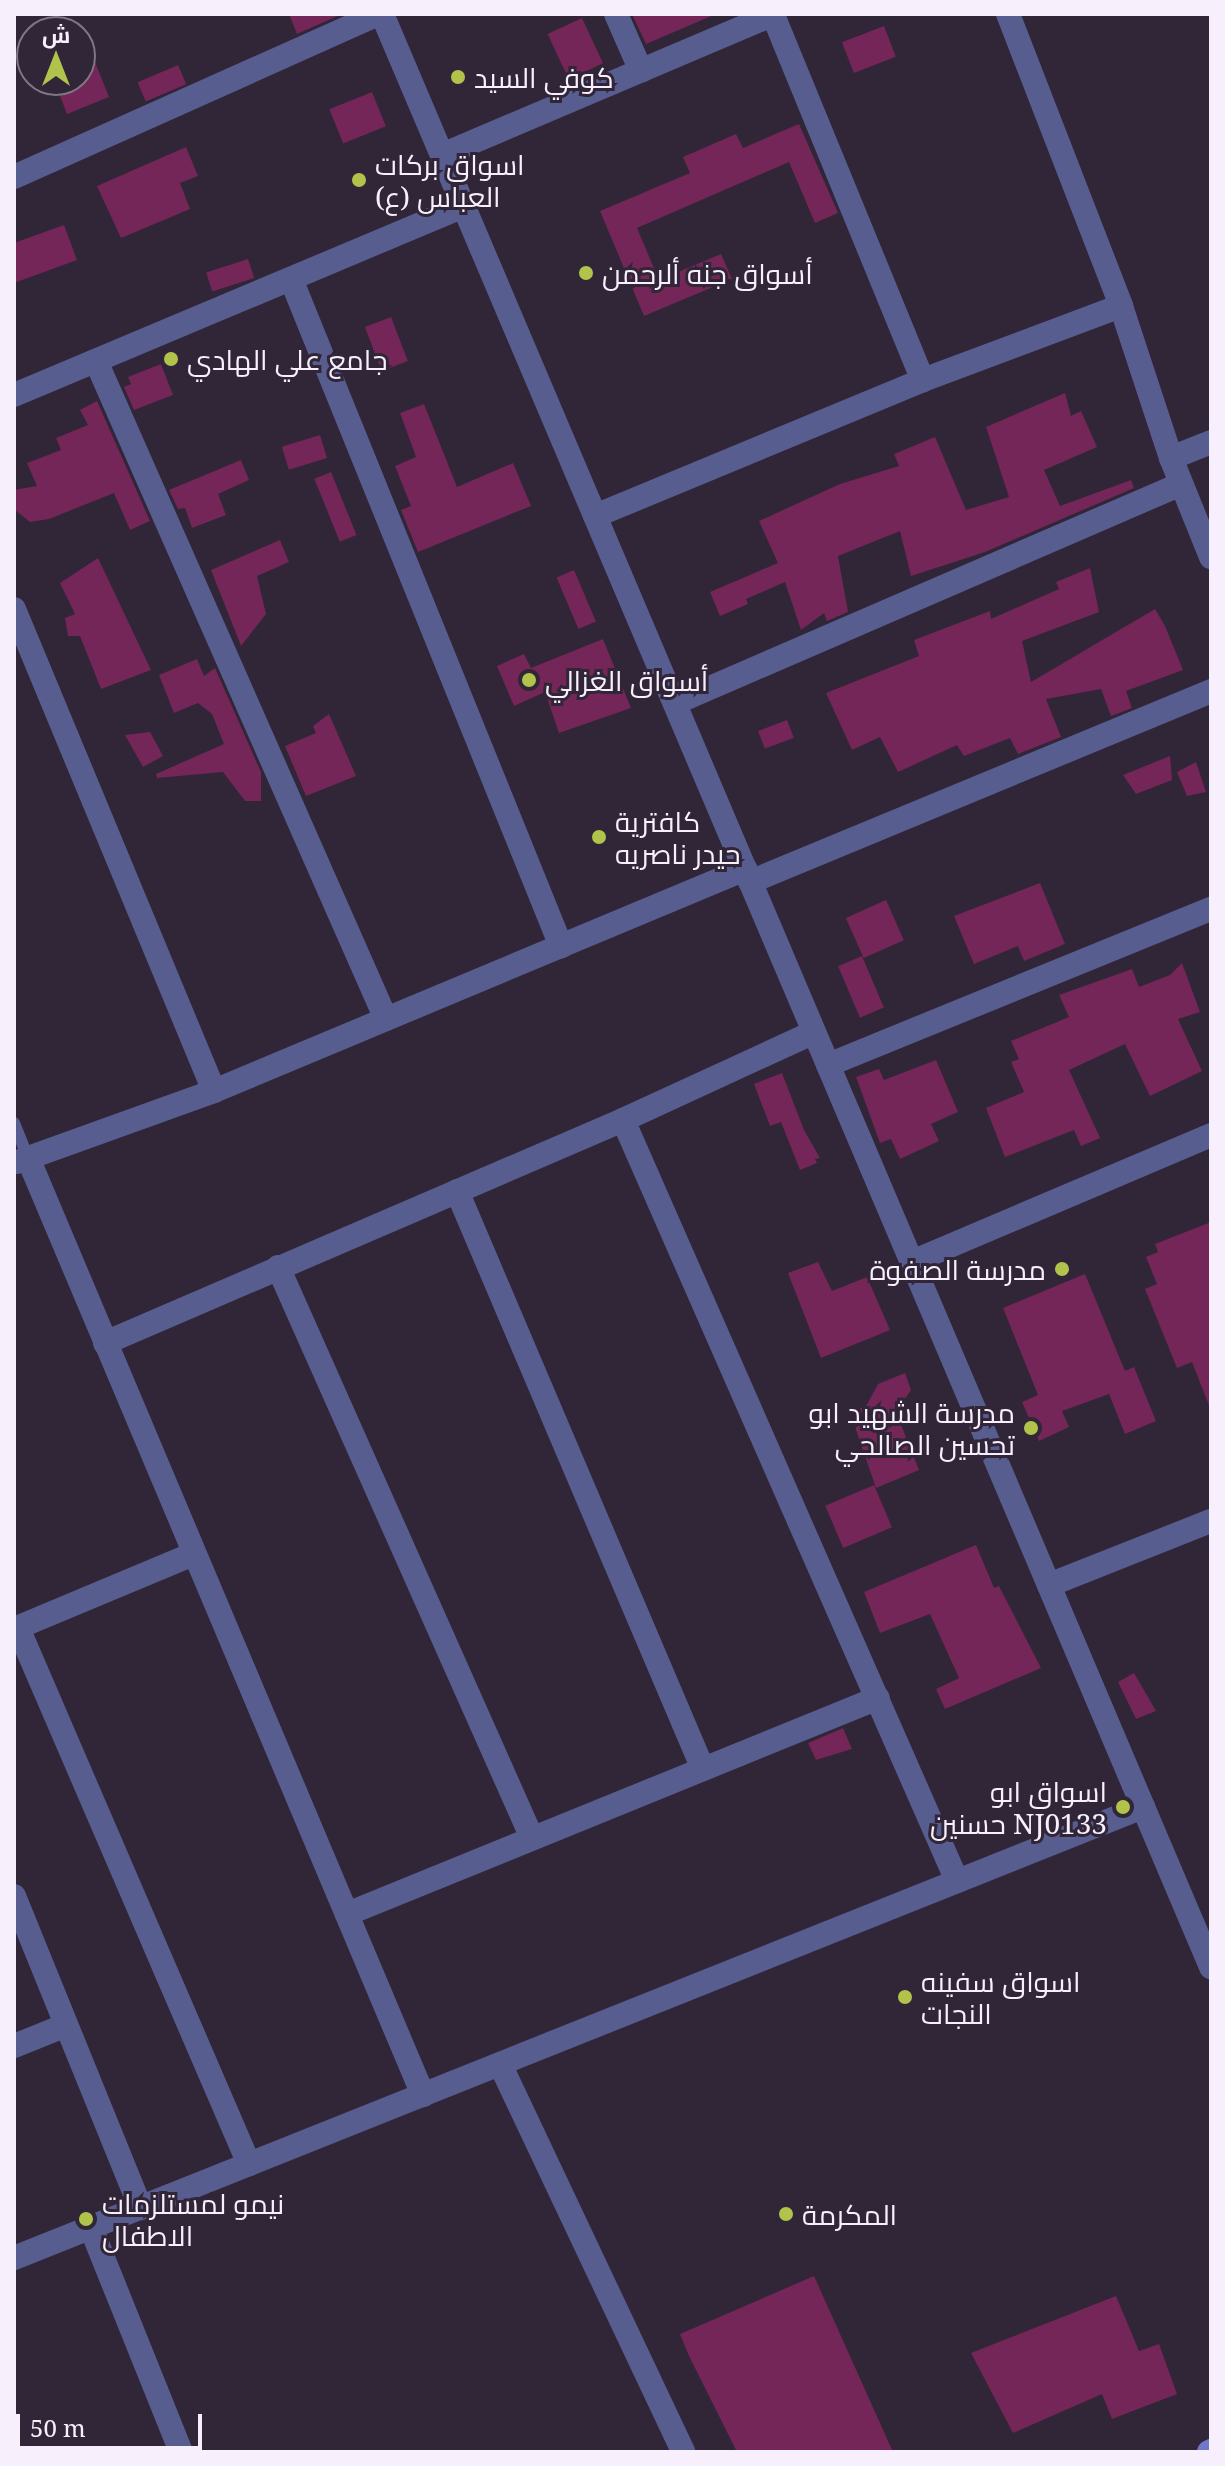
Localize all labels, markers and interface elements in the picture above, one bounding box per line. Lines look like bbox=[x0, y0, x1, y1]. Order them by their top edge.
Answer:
north arrow bbox=[16, 16, 96, 96]
text: ش bbox=[42, 19, 70, 49]
place label: كوفي السيد bbox=[474, 60, 614, 94]
marker: كوفي السيد bbox=[449, 68, 467, 86]
place label: اسواق بركات العباس (ع) bbox=[375, 147, 525, 213]
marker: اسواق بركات العباس (ع) bbox=[350, 171, 368, 189]
place label: أسواق جنه ألرحمن bbox=[602, 256, 813, 290]
marker: أسواق جنه ألرحمن bbox=[577, 264, 595, 282]
place label: جامع علي الهادي bbox=[187, 342, 388, 376]
marker: جامع علي الهادي bbox=[162, 350, 180, 368]
place label: أسواق الغزالي bbox=[545, 663, 708, 697]
marker: أسواق الغزالي bbox=[520, 671, 538, 689]
place label: كافترية حيدر ناصريه bbox=[615, 804, 740, 870]
marker: كافترية حيدر ناصريه bbox=[590, 828, 608, 846]
place label: مدرسة الصفوة bbox=[870, 1252, 1046, 1286]
marker: مدرسة الصفوة bbox=[1053, 1260, 1071, 1278]
place label: مدرسة الشهيد ابو تحسين الصالحي bbox=[809, 1395, 1015, 1461]
marker: مدرسة الشهيد ابو تحسين الصالحي bbox=[1022, 1419, 1040, 1437]
place label: اسواق ابو حسنين NJ0133 bbox=[930, 1774, 1107, 1840]
marker: اسواق ابو حسنين NJ0133 bbox=[1114, 1798, 1132, 1816]
place label: اسواق سفينه النجات bbox=[921, 1964, 1081, 2030]
marker: اسواق سفينه النجات bbox=[896, 1988, 914, 2006]
place label: نيمو لمستلزمات الاطفال bbox=[102, 2186, 284, 2252]
place label: المكرمة bbox=[802, 2197, 897, 2231]
marker: المكرمة bbox=[777, 2205, 795, 2223]
marker: نيمو لمستلزمات الاطفال bbox=[77, 2210, 95, 2228]
scale bar bbox=[20, 2398, 206, 2448]
text: 50 m bbox=[30, 2411, 86, 2444]

